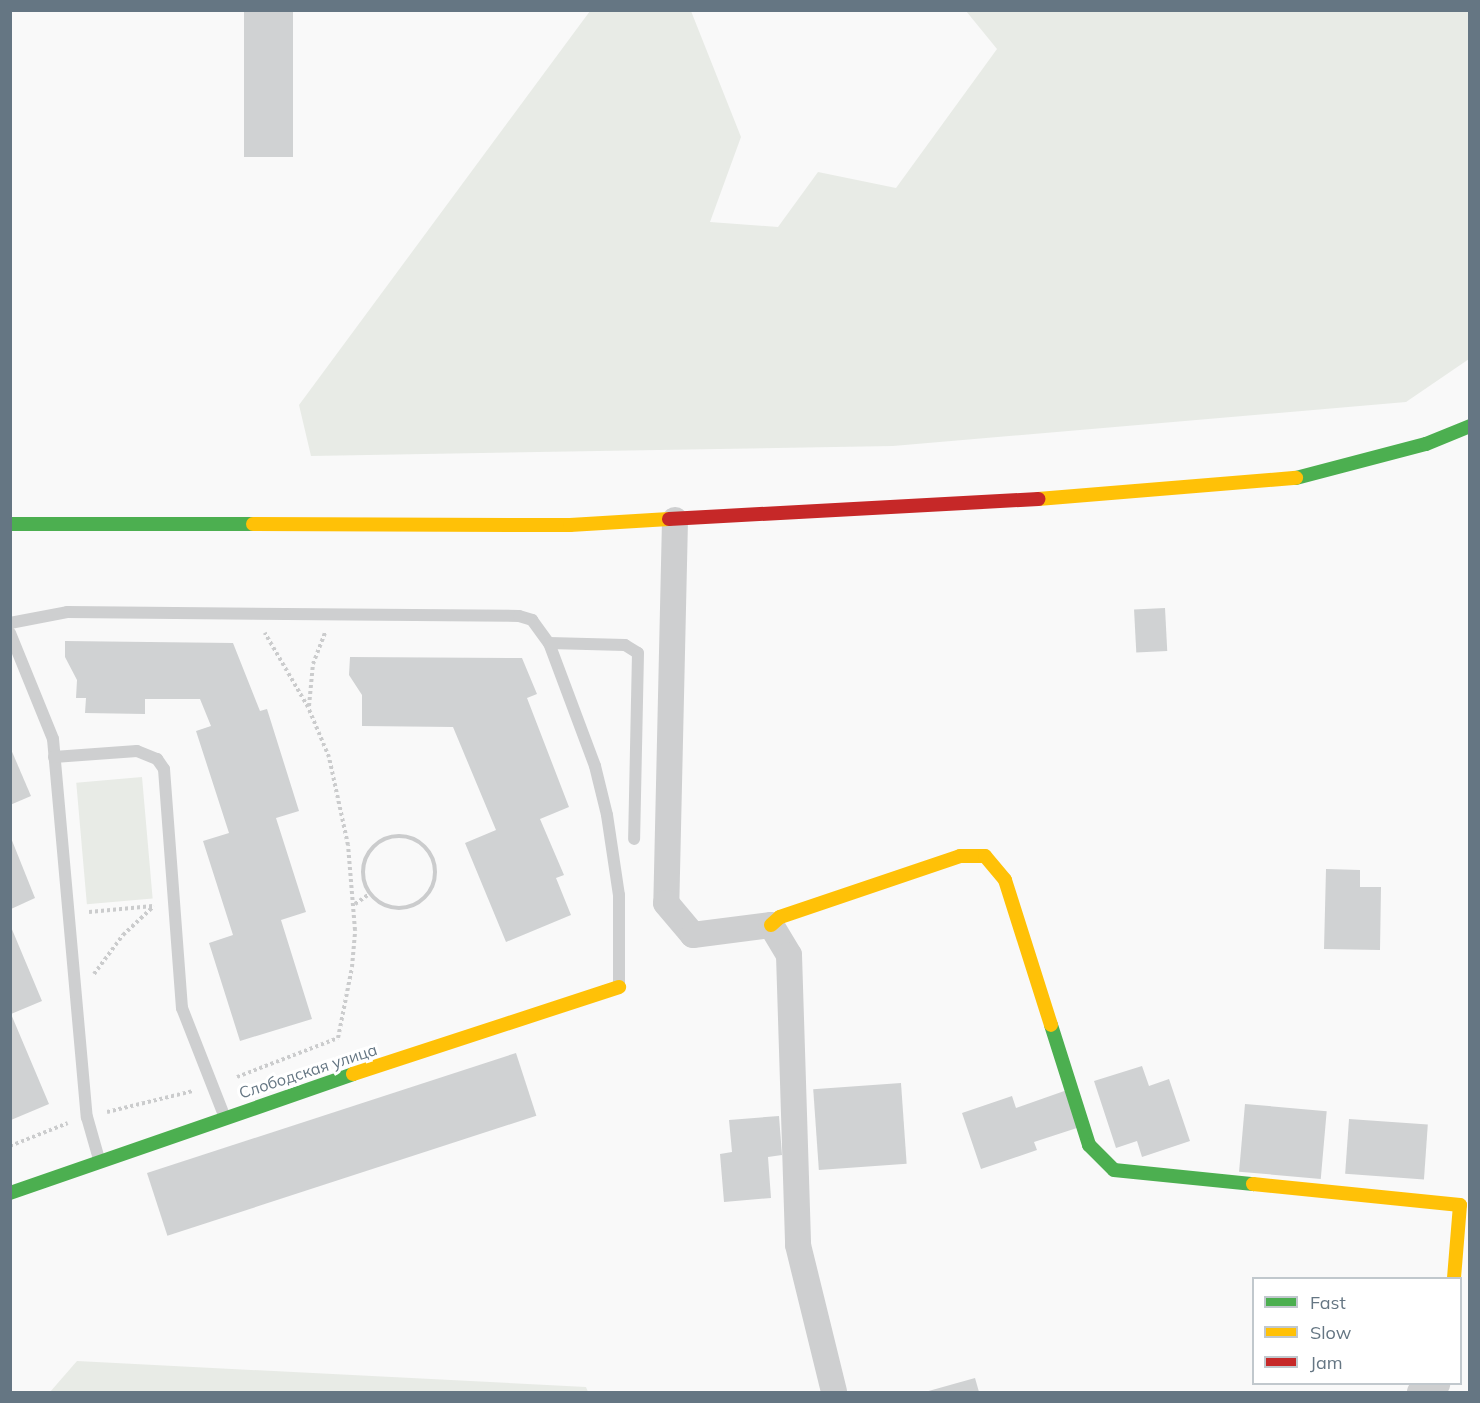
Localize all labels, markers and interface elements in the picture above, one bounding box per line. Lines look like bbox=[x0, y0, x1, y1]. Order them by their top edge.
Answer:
street label: Слободская улица bbox=[237, 1040, 379, 1102]
legend bbox=[1252, 1277, 1462, 1385]
text: Fast bbox=[1310, 1291, 1346, 1314]
text: Slow bbox=[1310, 1321, 1351, 1344]
text: Jam bbox=[1310, 1351, 1343, 1374]

